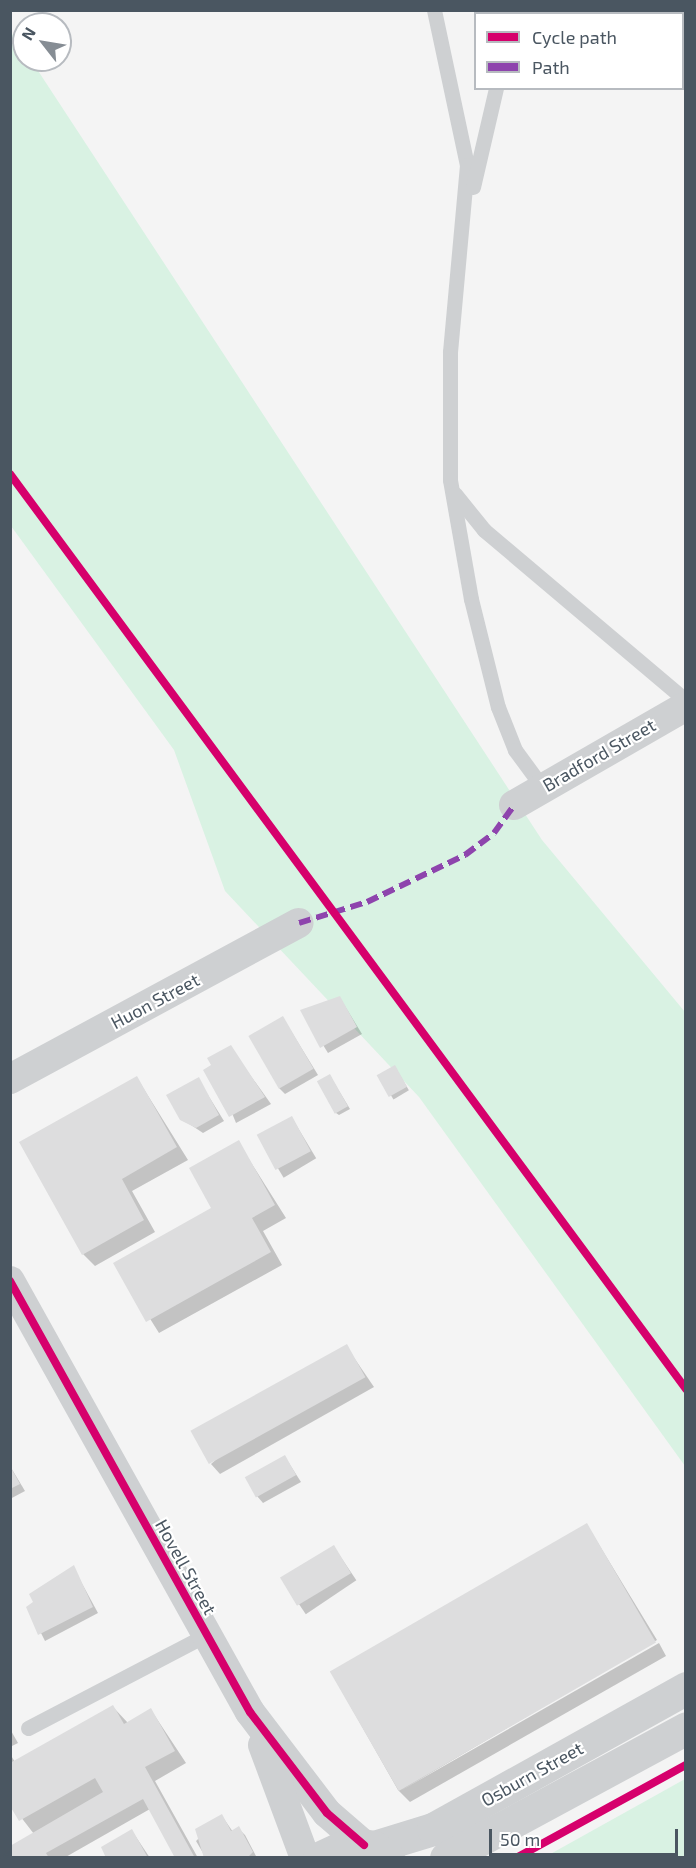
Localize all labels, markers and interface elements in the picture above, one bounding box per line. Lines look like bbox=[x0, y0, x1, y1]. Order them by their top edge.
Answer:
north arrow bbox=[12, 12, 72, 72]
legend bbox=[474, 12, 684, 90]
text: N bbox=[17, 24, 39, 43]
text: Cycle path bbox=[532, 26, 617, 48]
text: Path bbox=[532, 56, 570, 78]
street label: Bradford Street bbox=[539, 714, 659, 796]
street label: Huon Street bbox=[107, 969, 203, 1033]
street label: Hovell Street bbox=[151, 1515, 221, 1619]
street label: Osburn Street bbox=[477, 1737, 587, 1811]
scale bar bbox=[492, 1817, 681, 1855]
text: 50 m bbox=[500, 1828, 540, 1850]

